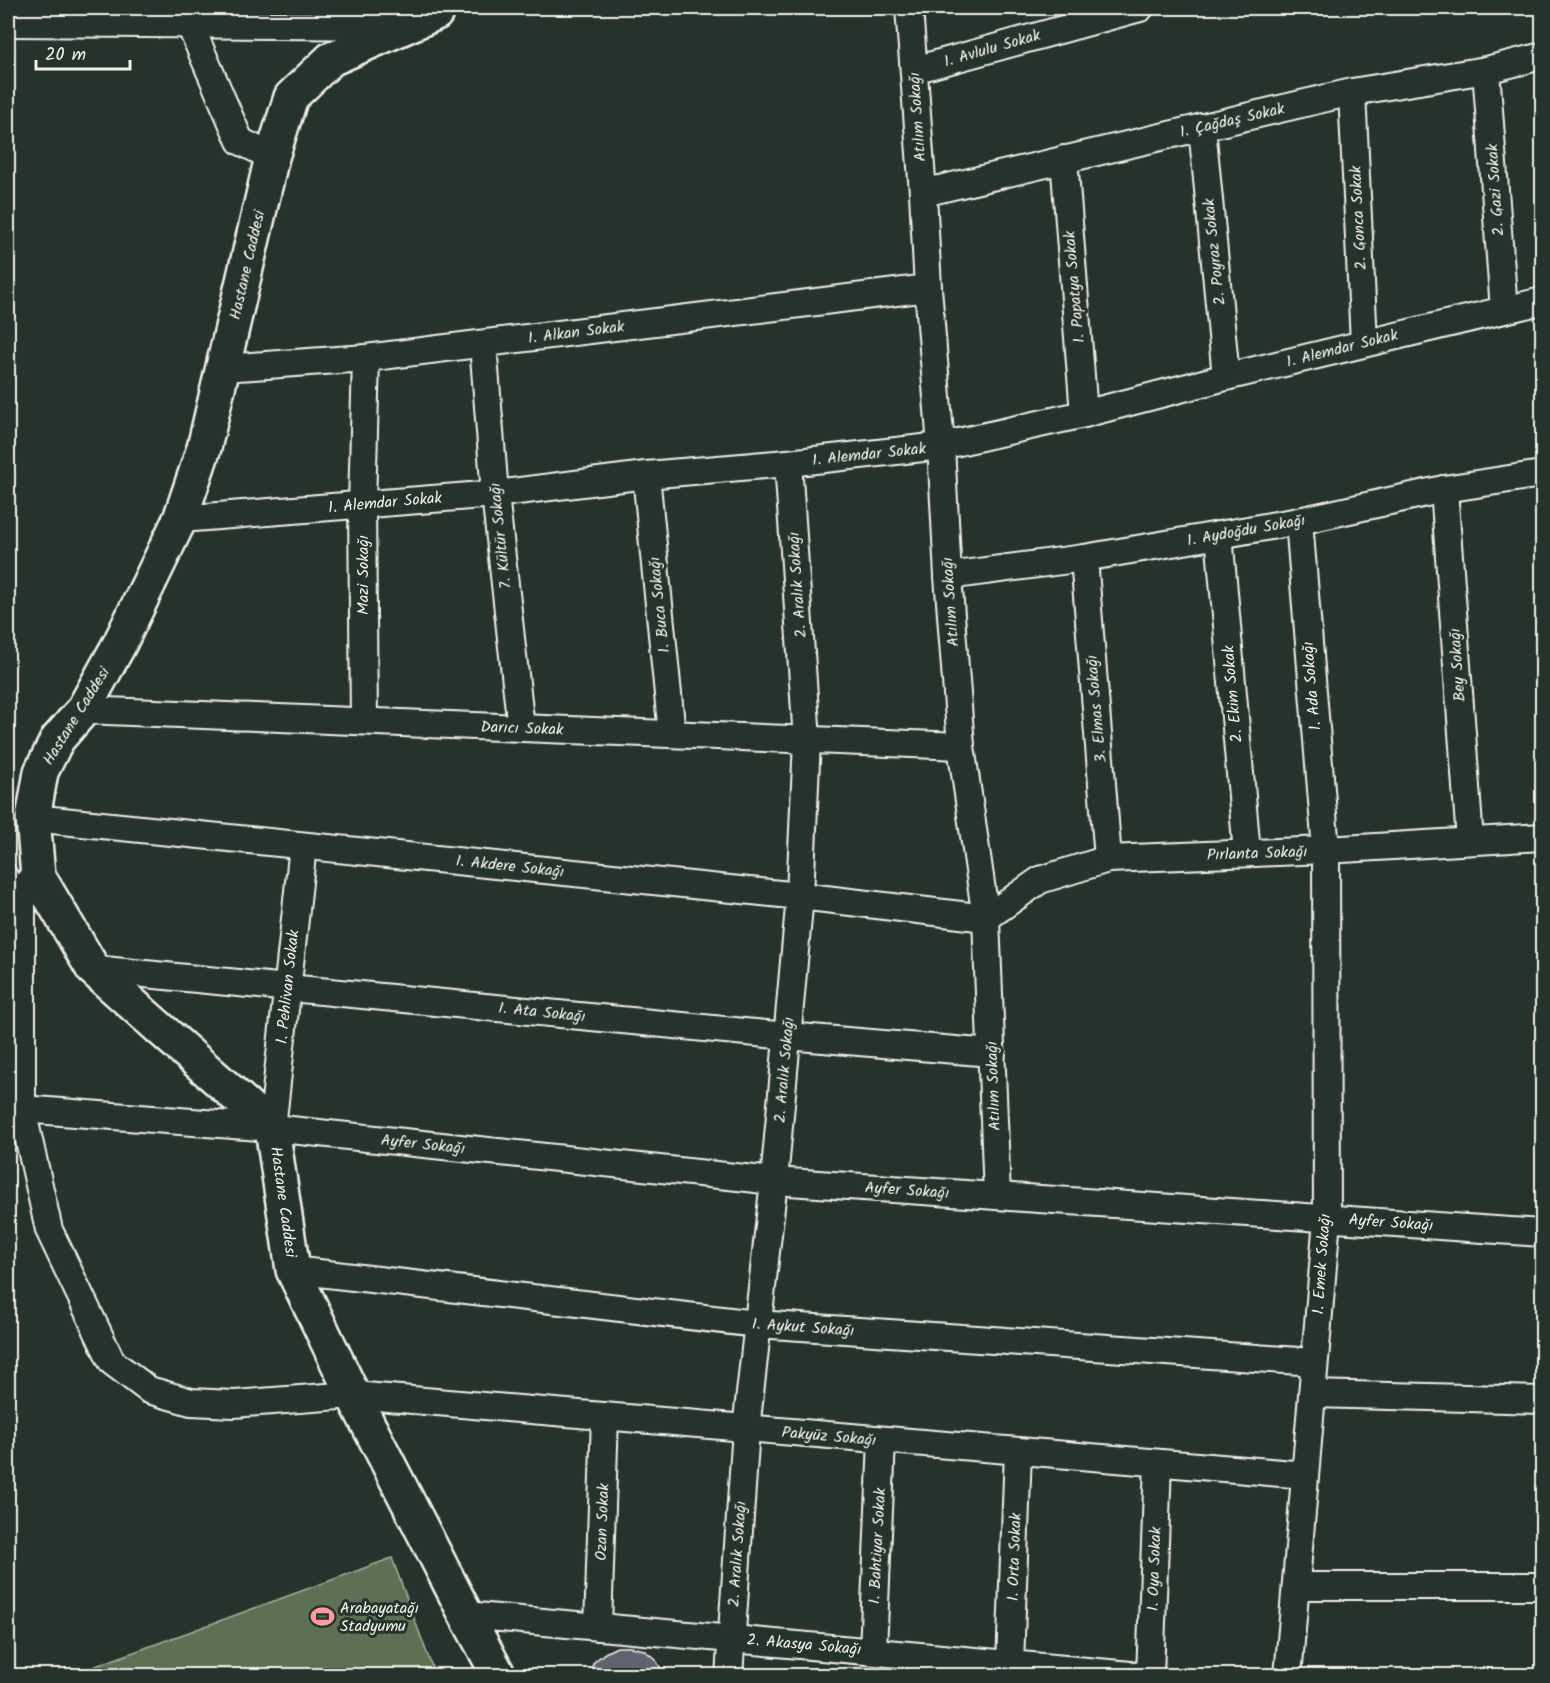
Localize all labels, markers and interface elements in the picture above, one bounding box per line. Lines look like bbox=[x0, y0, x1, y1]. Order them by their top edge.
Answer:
street label: 1. Avlulu Sokak bbox=[941, 22, 1044, 74]
scale bar bbox=[36, 33, 130, 71]
text: 20 m bbox=[45, 41, 86, 70]
street label: Atılım Sokağı bbox=[901, 71, 933, 163]
street label: 1. Çağdaş Sokak bbox=[1177, 96, 1287, 144]
street label: 2. Gazi Sokak bbox=[1479, 143, 1511, 237]
street label: 2. Gonca Sokak bbox=[1343, 165, 1373, 271]
street label: 2. Poyraz Sokak bbox=[1196, 197, 1232, 307]
street label: Hastane Caddesi bbox=[222, 207, 272, 322]
street label: 1. Papatya Sokak bbox=[1057, 229, 1091, 344]
street label: 1. Alkan Sokak bbox=[526, 314, 626, 350]
street label: 1. Alemdar Sokak bbox=[1284, 322, 1401, 374]
street label: 1. Alemdar Sokak bbox=[811, 436, 928, 472]
street label: 7. Kültür Sokağı bbox=[482, 482, 518, 590]
street label: 1. Alemdar Sokak bbox=[327, 486, 443, 520]
street label: 1. Aydoğdu Sokağı bbox=[1185, 507, 1307, 553]
street label: 2. Aralık Sokağı bbox=[781, 531, 813, 639]
street label: Mazi Sokağı bbox=[351, 535, 376, 615]
street label: 1. Buca Sokağı bbox=[642, 556, 676, 654]
street label: Atılım Sokağı bbox=[934, 556, 966, 648]
street label: Bey Sokağı bbox=[1442, 627, 1472, 703]
street label: 1. Ada Sokağı bbox=[1296, 640, 1328, 732]
street label: 2. Ekim Sokak bbox=[1216, 644, 1250, 744]
street label: 3. Elmas Sokağı bbox=[1079, 654, 1113, 764]
street label: Hastane Caddesi bbox=[36, 661, 117, 770]
street label: Darıcı Sokak bbox=[480, 714, 565, 742]
street label: Pırlanta Sokağı bbox=[1206, 839, 1308, 867]
street label: 1. Akdere Sokağı bbox=[454, 848, 566, 884]
street label: 1. Pehlivan Sokak bbox=[270, 928, 306, 1045]
street label: 1. Ata Sokağı bbox=[497, 995, 587, 1029]
street label: 2. Aralık Sokağı bbox=[767, 1016, 801, 1124]
street label: Atılım Sokağı bbox=[979, 1041, 1007, 1131]
street label: Ayfer Sokağı bbox=[380, 1127, 466, 1161]
street label: Hastane Caddesi bbox=[263, 1145, 303, 1260]
street label: Ayfer Sokağı bbox=[864, 1175, 950, 1205]
street label: Ayfer Sokağı bbox=[1348, 1208, 1434, 1238]
street label: 1. Emek Sokağı bbox=[1306, 1213, 1338, 1315]
street label: 1. Aykut Sokağı bbox=[751, 1311, 855, 1343]
street label: Pakyüz Sokağı bbox=[781, 1419, 877, 1453]
street label: Ozan Sokak bbox=[588, 1482, 616, 1561]
street label: 1. Bahtiyar Sokak bbox=[861, 1487, 893, 1605]
street label: 2. Aralık Sokağı bbox=[721, 1500, 753, 1608]
street label: 1. Orta Sokak bbox=[1000, 1512, 1028, 1602]
street label: 1. Oya Sokak bbox=[1140, 1526, 1168, 1612]
place label: Arabayatağı Stadyumu bbox=[340, 1596, 419, 1639]
sports icon: Arabayatağı Stadyumu bbox=[309, 1604, 335, 1630]
street label: 2. Akasya Sokağı bbox=[746, 1628, 862, 1662]

